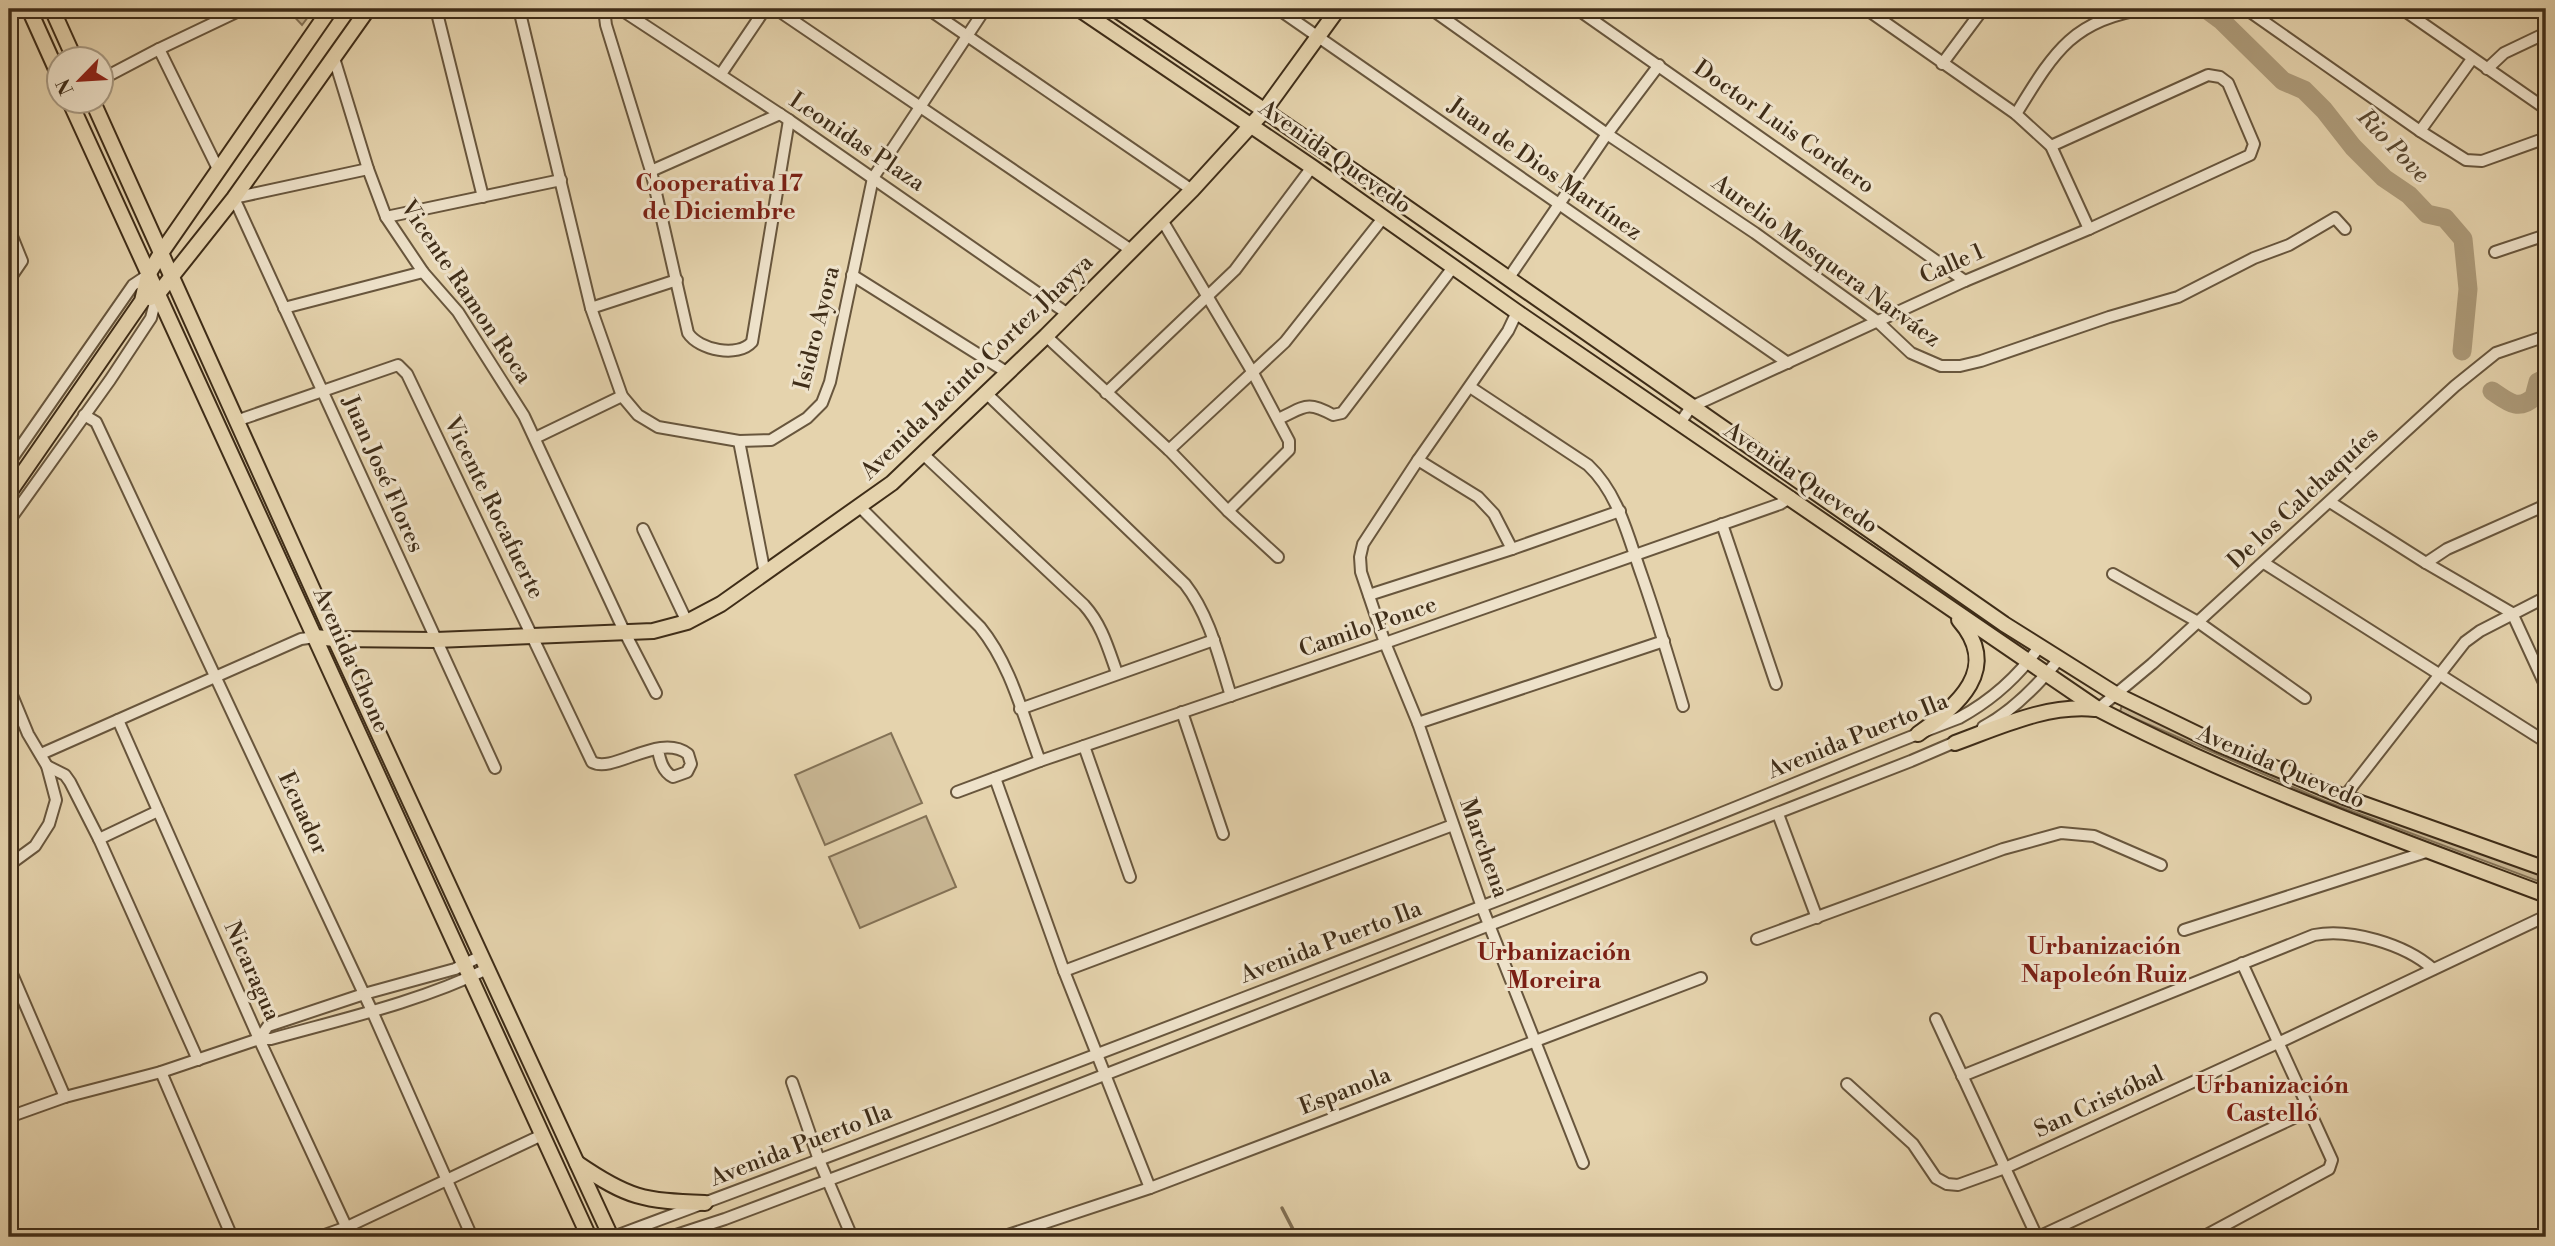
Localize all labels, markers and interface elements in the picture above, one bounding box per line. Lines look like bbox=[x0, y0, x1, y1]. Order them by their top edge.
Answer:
north arrow bbox=[46, 46, 116, 116]
street label: Doctor Luis Cordero bbox=[1688, 54, 1880, 200]
text: N bbox=[51, 75, 80, 99]
street label: Leonidas Plaza bbox=[784, 86, 930, 198]
street label: Juan de Dios Martínez bbox=[1442, 91, 1647, 247]
street label: Avenida Quevedo bbox=[1253, 93, 1417, 220]
water label: Rio Pove bbox=[2350, 102, 2435, 189]
street label: Aurelio Mosquera Narváez bbox=[1706, 168, 1946, 353]
district label: Cooperativa 17 de Diciembre bbox=[635, 169, 803, 227]
street label: Vicente Ramon Roca bbox=[394, 194, 538, 389]
street label: Calle 1 bbox=[1916, 237, 1989, 290]
street label: Avenida Jacinto Cortez Jhayya bbox=[854, 248, 1099, 486]
street label: Isidro Ayora bbox=[788, 263, 846, 393]
street label: Juan José Flores bbox=[336, 390, 430, 557]
street label: Vicente Rocafuerte bbox=[437, 411, 550, 604]
street label: Avenida Quevedo bbox=[1718, 416, 1883, 540]
street label: De los Calchaquíes bbox=[2222, 421, 2384, 575]
street label: Avenida Chone bbox=[306, 582, 395, 737]
street label: Camilo Ponce bbox=[1296, 590, 1440, 664]
street label: Avenida Puerto Ila bbox=[1763, 687, 1953, 785]
street label: Avenida Quevedo bbox=[2192, 719, 2369, 815]
street label: Ecuador bbox=[272, 767, 334, 859]
street label: Marchena bbox=[1453, 794, 1515, 902]
street label: Avenida Puerto Ila bbox=[1235, 894, 1426, 990]
street label: Nicaragua bbox=[218, 917, 287, 1025]
district label: Urbanización Napoleón Ruiz bbox=[2021, 932, 2187, 990]
district label: Urbanización Moreira bbox=[1477, 938, 1631, 996]
street label: San Cristóbal bbox=[2030, 1060, 2168, 1144]
street label: Espanola bbox=[1295, 1061, 1395, 1121]
district label: Urbanización Castelló bbox=[2195, 1071, 2349, 1129]
street label: Avenida Puerto Ila bbox=[705, 1097, 896, 1193]

